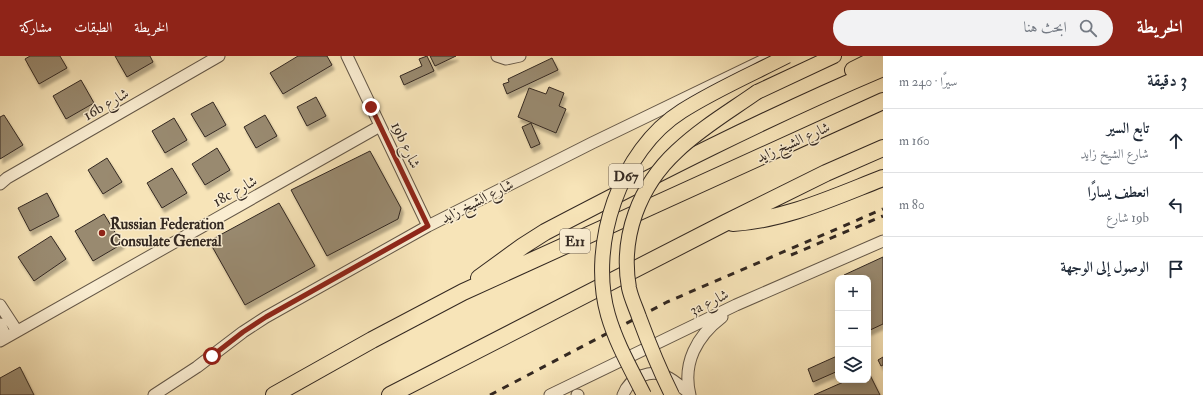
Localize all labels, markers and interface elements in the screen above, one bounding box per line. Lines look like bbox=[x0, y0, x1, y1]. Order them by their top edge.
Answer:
search box bbox=[833, 10, 1113, 46]
text: الخريطة bbox=[1137, 15, 1183, 39]
icon: search bbox=[1077, 17, 1099, 39]
text: ابحث هنا bbox=[1024, 18, 1067, 37]
text: مشاركة bbox=[20, 19, 52, 36]
text: الطبقات bbox=[74, 19, 112, 36]
text: الخريطة bbox=[134, 19, 168, 36]
text: 3 دقيقة bbox=[1147, 70, 1187, 91]
text: سيرًا · 240 m bbox=[899, 74, 957, 90]
street label: 16b شارع bbox=[80, 84, 134, 128]
route end bbox=[362, 98, 380, 116]
street label: شارع الشيخ زايد bbox=[753, 118, 835, 171]
street label: 19b شارع bbox=[384, 119, 425, 173]
text: تابع السير bbox=[1107, 119, 1149, 138]
icon: ahead bbox=[1165, 130, 1187, 152]
text: 160 m bbox=[899, 133, 930, 149]
text: شارع الشيخ زايد bbox=[1081, 146, 1149, 162]
road number: D67 bbox=[609, 164, 643, 188]
street label: 18c شارع bbox=[210, 172, 262, 214]
street label: شارع الشيخ زايد bbox=[438, 175, 519, 231]
text: انعطف يسارًا bbox=[1088, 183, 1149, 202]
icon: left bbox=[1165, 194, 1187, 216]
text: 80 m bbox=[899, 197, 925, 213]
text: 19b شارع bbox=[1106, 210, 1149, 226]
place label: Russian Federation Consulate General bbox=[110, 215, 224, 251]
marker: Russian Federation Consulate General bbox=[97, 228, 107, 238]
road number: E11 bbox=[560, 229, 590, 253]
text: الوصول إلى الوجهة bbox=[1061, 258, 1149, 277]
icon: arrive bbox=[1165, 258, 1187, 280]
map controls bbox=[835, 275, 871, 383]
button: + bbox=[835, 275, 871, 311]
street label: 3a شارع bbox=[687, 285, 733, 323]
button: − bbox=[835, 311, 871, 347]
route start bbox=[203, 347, 221, 365]
button: layers bbox=[835, 347, 871, 383]

